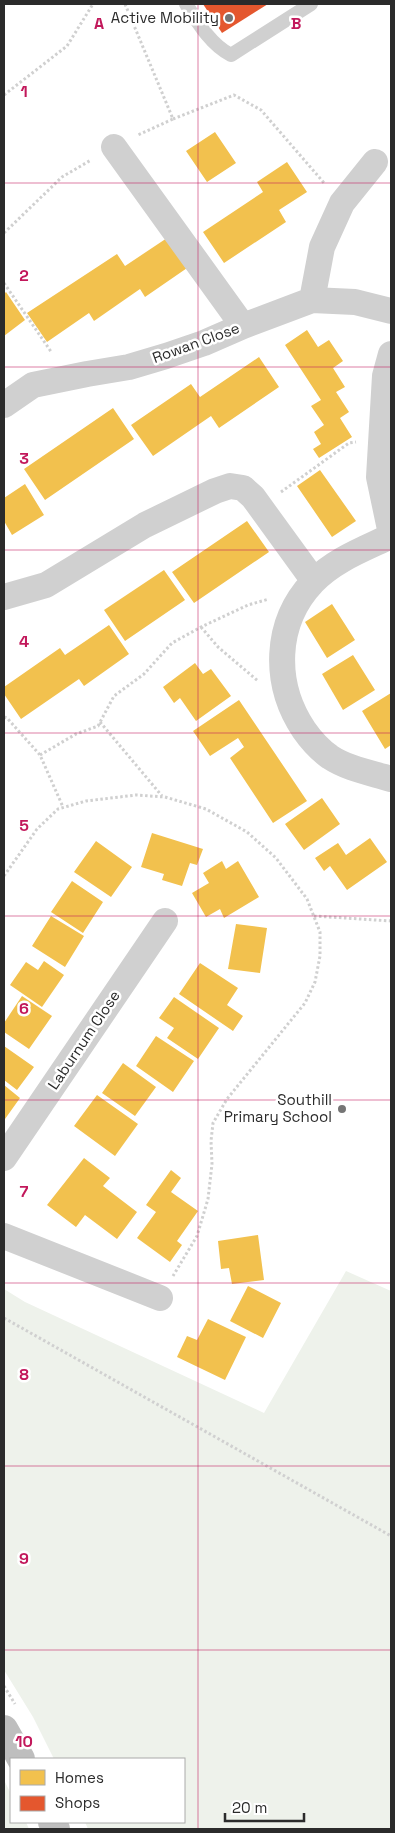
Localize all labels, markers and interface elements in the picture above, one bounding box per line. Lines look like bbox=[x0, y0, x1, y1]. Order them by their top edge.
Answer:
place label: Active Mobility bbox=[111, 8, 219, 27]
marker: Active Mobility bbox=[223, 12, 235, 24]
text: A bbox=[94, 13, 104, 34]
text: B bbox=[291, 13, 301, 34]
text: 1 bbox=[20, 81, 28, 102]
text: 2 bbox=[19, 265, 29, 286]
street label: Rowan Close bbox=[150, 318, 242, 367]
text: 3 bbox=[19, 448, 29, 469]
text: 4 bbox=[19, 631, 29, 652]
text: 5 bbox=[19, 815, 29, 836]
street label: Laburnum Close bbox=[43, 986, 124, 1093]
text: 6 bbox=[19, 998, 29, 1019]
place label: Southill Primary School bbox=[224, 1090, 332, 1126]
marker: Southill Primary School bbox=[336, 1103, 348, 1115]
text: 7 bbox=[20, 1181, 29, 1202]
text: 8 bbox=[19, 1364, 29, 1385]
text: 9 bbox=[19, 1548, 29, 1569]
text: 10 bbox=[15, 1731, 33, 1752]
legend bbox=[10, 1758, 185, 1823]
text: Homes bbox=[55, 1768, 104, 1787]
scale bar bbox=[225, 1790, 304, 1822]
text: Shops bbox=[55, 1793, 100, 1812]
text: 20 m bbox=[232, 1798, 267, 1817]

